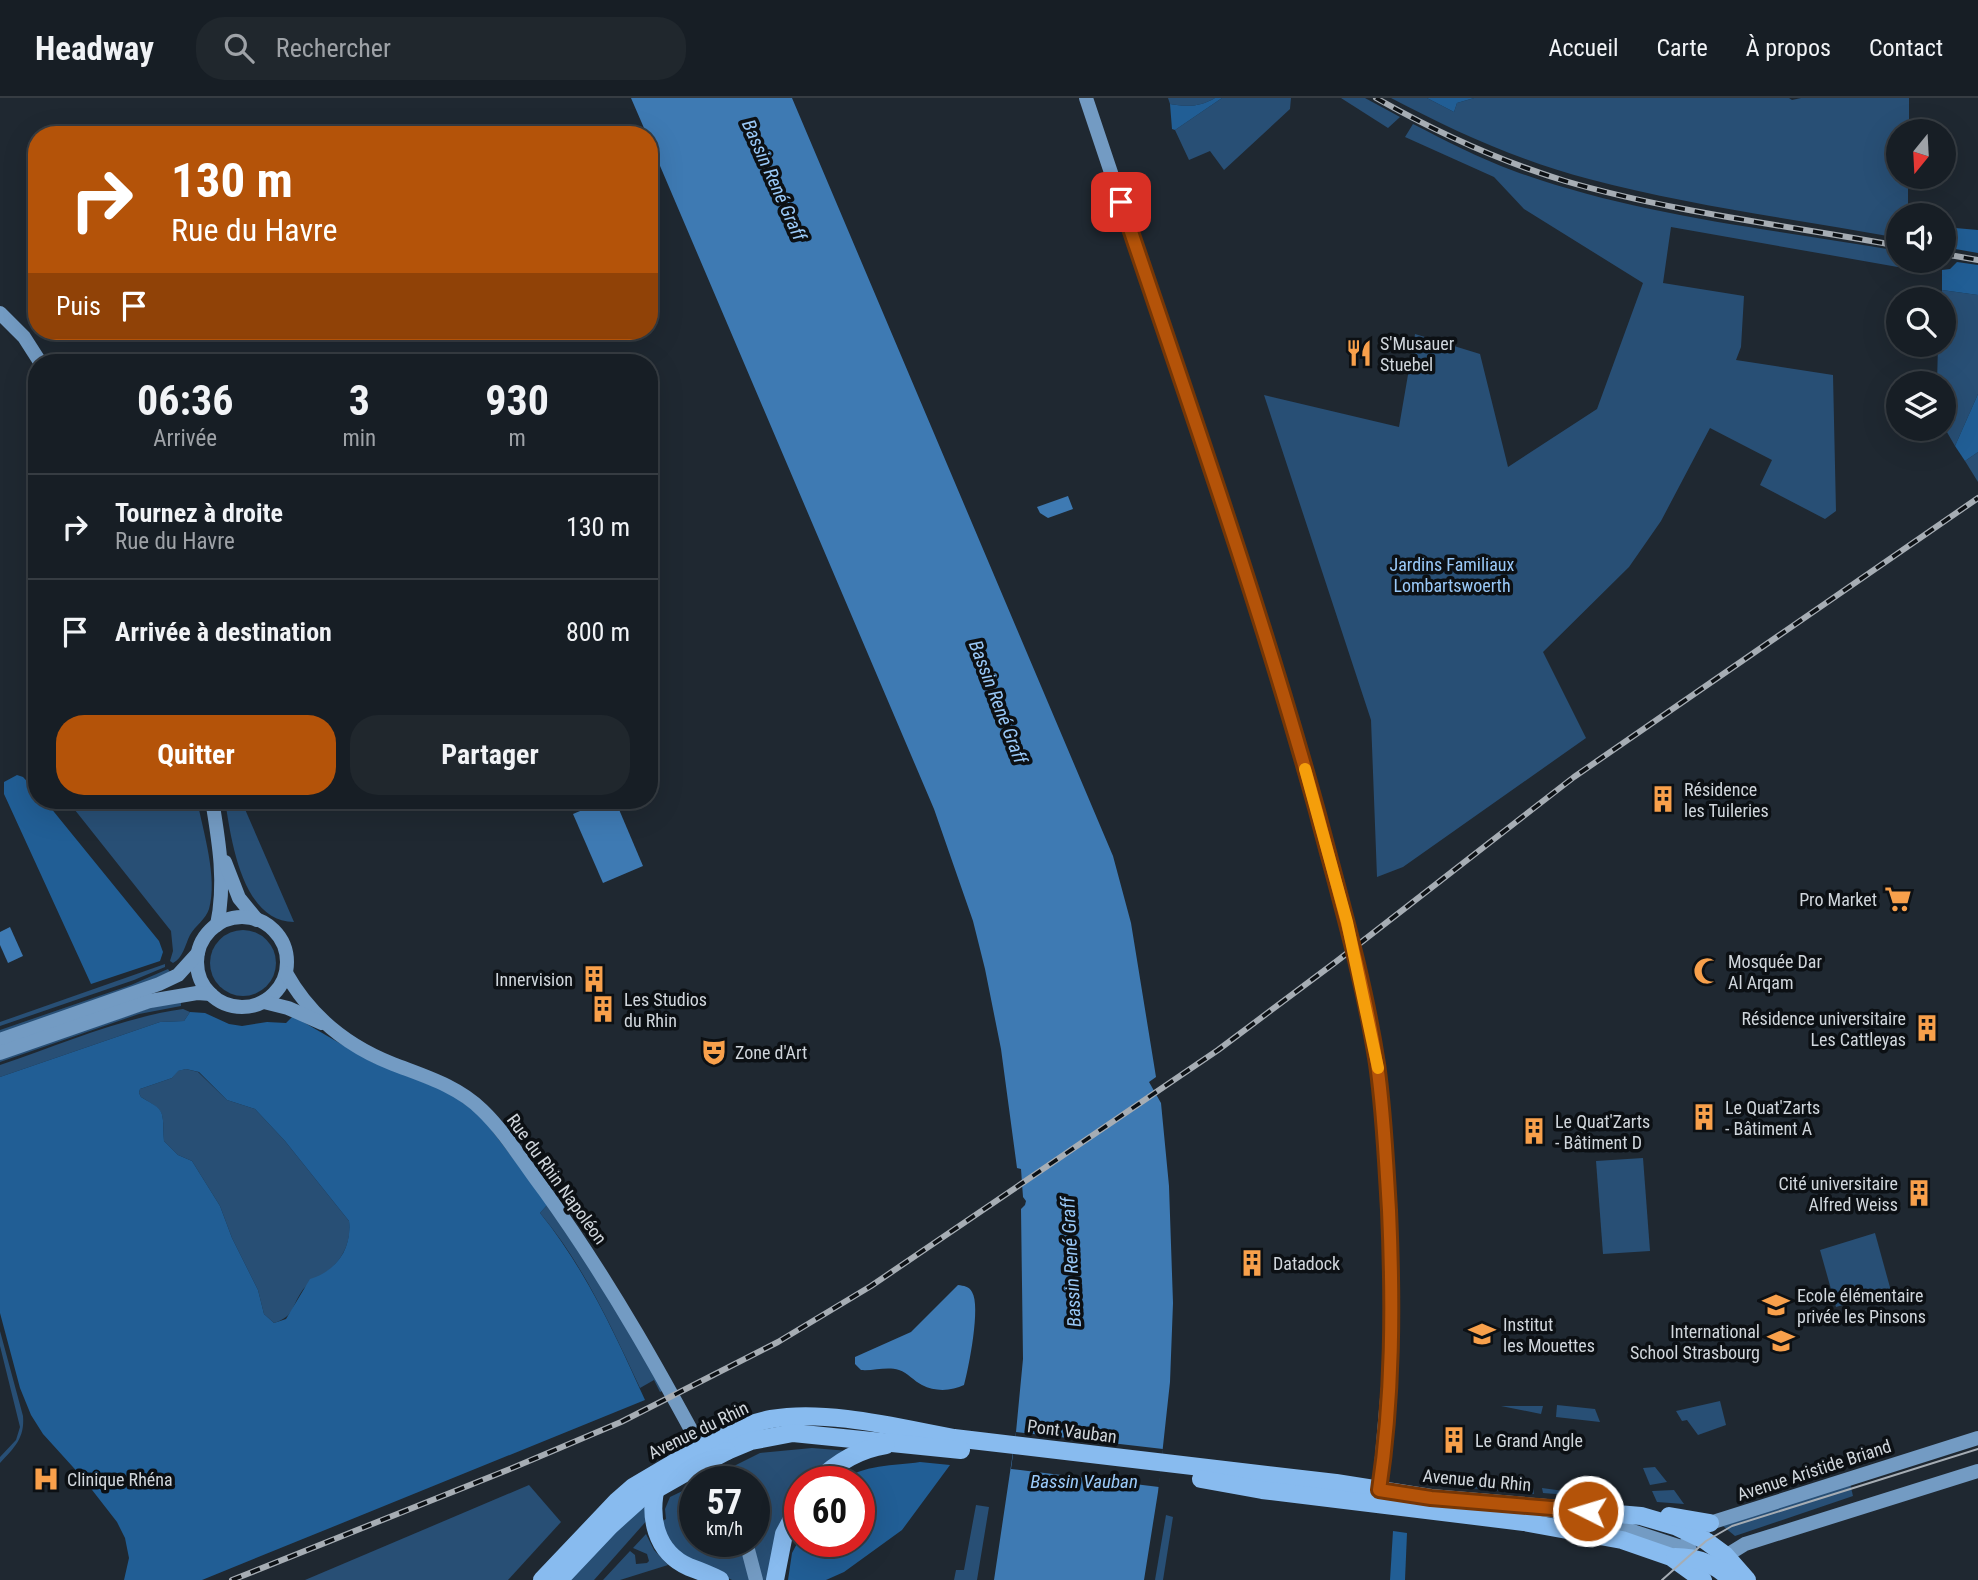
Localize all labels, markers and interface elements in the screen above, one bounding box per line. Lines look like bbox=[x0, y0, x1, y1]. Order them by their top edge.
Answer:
search box bbox=[196, 17, 686, 80]
text: Headway bbox=[35, 29, 154, 68]
icon: search bbox=[220, 29, 258, 67]
text: Rechercher bbox=[276, 33, 391, 63]
text: Accueil bbox=[1549, 34, 1618, 62]
text: Carte bbox=[1656, 34, 1708, 62]
text: À propos bbox=[1746, 34, 1831, 62]
text: Contact bbox=[1869, 34, 1943, 62]
water label: Bassin René Graff bbox=[737, 116, 812, 246]
north arrow bbox=[1886, 119, 1956, 189]
map controls bbox=[1886, 119, 1956, 441]
text: 130 m bbox=[171, 152, 293, 209]
icon: right bbox=[56, 154, 147, 245]
pin bbox=[1091, 172, 1151, 232]
icon: arrive bbox=[1102, 183, 1140, 221]
button: sound bbox=[1886, 203, 1956, 273]
text: Rue du Havre bbox=[171, 211, 338, 249]
icon: arrive bbox=[115, 287, 153, 325]
button: search bbox=[1886, 287, 1956, 357]
text: Puis bbox=[56, 291, 101, 321]
place label: S'Musauer Stuebel bbox=[1380, 333, 1455, 375]
restaurant icon: S'Musauer Stuebel bbox=[1344, 338, 1374, 368]
button: layers bbox=[1886, 371, 1956, 441]
text: 06:36 bbox=[137, 376, 233, 425]
text: 3 bbox=[349, 376, 370, 425]
text: 930 bbox=[485, 376, 549, 425]
text: Arrivée bbox=[153, 425, 217, 452]
text: min bbox=[342, 425, 376, 452]
text: m bbox=[508, 425, 526, 452]
text: Tournez à droite bbox=[115, 498, 283, 528]
icon: right bbox=[56, 508, 94, 546]
text: 130 m bbox=[566, 512, 630, 542]
text: Rue du Havre bbox=[115, 528, 235, 555]
park label: Jardins Familiaux Lombartswoerth bbox=[1390, 554, 1515, 596]
icon: arrive bbox=[56, 613, 94, 651]
text: Arrivée à destination bbox=[115, 617, 332, 647]
text: 800 m bbox=[566, 617, 630, 647]
water label: Bassin René Graff bbox=[964, 637, 1033, 769]
button: Quitter bbox=[56, 715, 336, 795]
button: Partager bbox=[350, 715, 630, 795]
place label: Résidence les Tuileries bbox=[1684, 779, 1769, 821]
building icon: Résidence les Tuileries bbox=[1648, 784, 1678, 814]
supermarket icon: Pro Market bbox=[1883, 884, 1913, 914]
place label: Pro Market bbox=[1799, 889, 1877, 910]
place label: Mosquée Dar Al Arqam bbox=[1728, 951, 1822, 993]
mosque icon: Mosquée Dar Al Arqam bbox=[1692, 956, 1722, 986]
building icon: Innervision bbox=[579, 964, 609, 994]
place label: Innervision bbox=[495, 969, 573, 990]
place label: Les Studios du Rhin bbox=[624, 989, 707, 1031]
building icon: Les Studios du Rhin bbox=[588, 994, 618, 1024]
place label: Résidence universitaire Les Cattleyas bbox=[1741, 1008, 1906, 1050]
building icon: Résidence universitaire Les Cattleyas bbox=[1912, 1013, 1942, 1043]
theatre icon: Zone d'Art bbox=[699, 1037, 729, 1067]
place label: Zone d'Art bbox=[735, 1042, 807, 1063]
place label: Le Quat'Zarts - Bâtiment A bbox=[1725, 1097, 1820, 1139]
building icon: Le Quat'Zarts - Bâtiment A bbox=[1689, 1102, 1719, 1132]
street label: Rue du Rhin Napoléon bbox=[503, 1110, 611, 1248]
place label: Le Quat'Zarts - Bâtiment D bbox=[1555, 1111, 1650, 1153]
building icon: Le Quat'Zarts - Bâtiment D bbox=[1519, 1116, 1549, 1146]
place label: Cité universitaire Alfred Weiss bbox=[1779, 1173, 1898, 1215]
building icon: Cité universitaire Alfred Weiss bbox=[1904, 1178, 1934, 1208]
water label: Bassin René Graff bbox=[1056, 1194, 1086, 1328]
building icon: Datadock bbox=[1237, 1248, 1267, 1278]
place label: Datadock bbox=[1273, 1253, 1340, 1274]
place label: Ecole élémentaire privée les Pinsons bbox=[1797, 1285, 1926, 1327]
school or university icon: Ecole élémentaire privée les Pinsons bbox=[1761, 1290, 1791, 1320]
place label: Institut les Mouettes bbox=[1503, 1314, 1595, 1356]
school or university icon: Institut les Mouettes bbox=[1467, 1319, 1497, 1349]
place label: International School Strasbourg bbox=[1630, 1321, 1760, 1363]
school or university icon: International School Strasbourg bbox=[1766, 1326, 1796, 1356]
street label: Avenue du Rhin bbox=[644, 1397, 752, 1463]
street label: Pont Vauban bbox=[1026, 1415, 1118, 1447]
building icon: Le Grand Angle bbox=[1439, 1425, 1469, 1455]
place label: Le Grand Angle bbox=[1475, 1430, 1583, 1451]
street label: Avenue Aristide Briand bbox=[1734, 1435, 1894, 1505]
hospital icon: Clinique Rhéna bbox=[31, 1464, 61, 1494]
street label: Avenue du Rhin bbox=[1422, 1465, 1532, 1495]
speed limit sign: 60 bbox=[784, 1466, 875, 1557]
place label: Clinique Rhéna bbox=[67, 1469, 173, 1490]
water label: Bassin Vauban bbox=[1030, 1470, 1138, 1493]
position arrow bbox=[1551, 1474, 1625, 1548]
text: 57 bbox=[707, 1482, 742, 1523]
text: km/h bbox=[706, 1518, 743, 1539]

